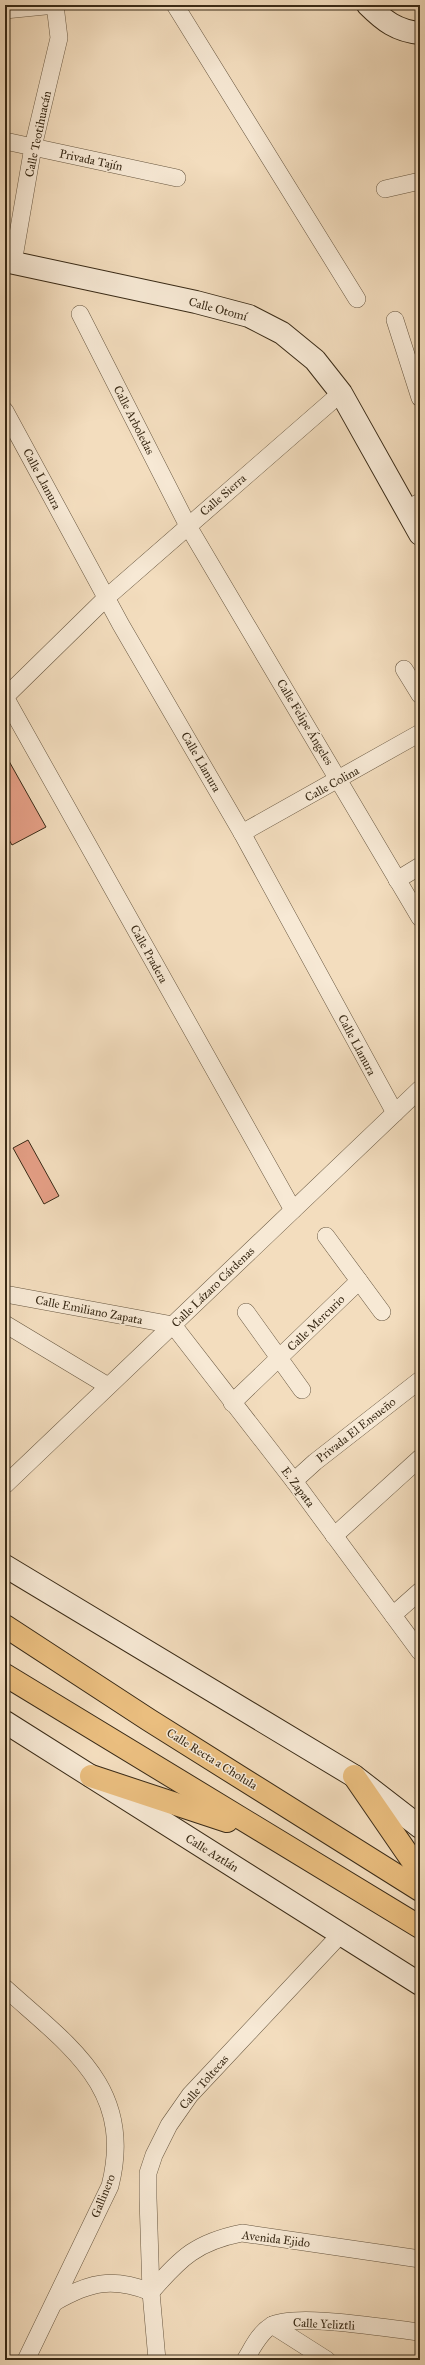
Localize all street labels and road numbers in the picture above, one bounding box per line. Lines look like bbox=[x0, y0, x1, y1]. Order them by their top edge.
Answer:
street label: Calle Teotihuacán bbox=[22, 89, 54, 178]
street label: Privada Tajín bbox=[58, 146, 124, 174]
street label: Calle Otomí bbox=[187, 294, 250, 324]
street label: Calle Arboledas bbox=[111, 383, 157, 457]
street label: Calle Llanura bbox=[20, 446, 64, 513]
street label: Calle Sierra bbox=[197, 471, 250, 519]
street label: Calle Felipe Ángeles bbox=[273, 676, 337, 768]
street label: Calle Llanura bbox=[178, 730, 224, 795]
street label: Calle Colina bbox=[303, 763, 362, 805]
street label: Calle Pradera bbox=[127, 923, 171, 986]
street label: Calle Llanura bbox=[335, 1012, 379, 1079]
street label: Calle Lázaro Cárdenas bbox=[169, 1244, 257, 1330]
street label: Calle Mercurio bbox=[284, 1292, 348, 1354]
street label: Calle Emiliano Zapata bbox=[34, 1293, 145, 1327]
street label: Privada El Ensueño bbox=[314, 1395, 398, 1465]
street label: E. Zapata bbox=[278, 1464, 318, 1511]
street label: Calle Recta a Cholula bbox=[164, 1725, 261, 1793]
street label: Calle Aztlán bbox=[183, 1831, 242, 1875]
street label: Calle Toltecas bbox=[177, 2052, 231, 2112]
street label: Gallinero bbox=[88, 2172, 118, 2220]
street label: Avenida Ejido bbox=[240, 2228, 311, 2250]
street label: Calle Yeliztli bbox=[293, 2315, 356, 2333]

